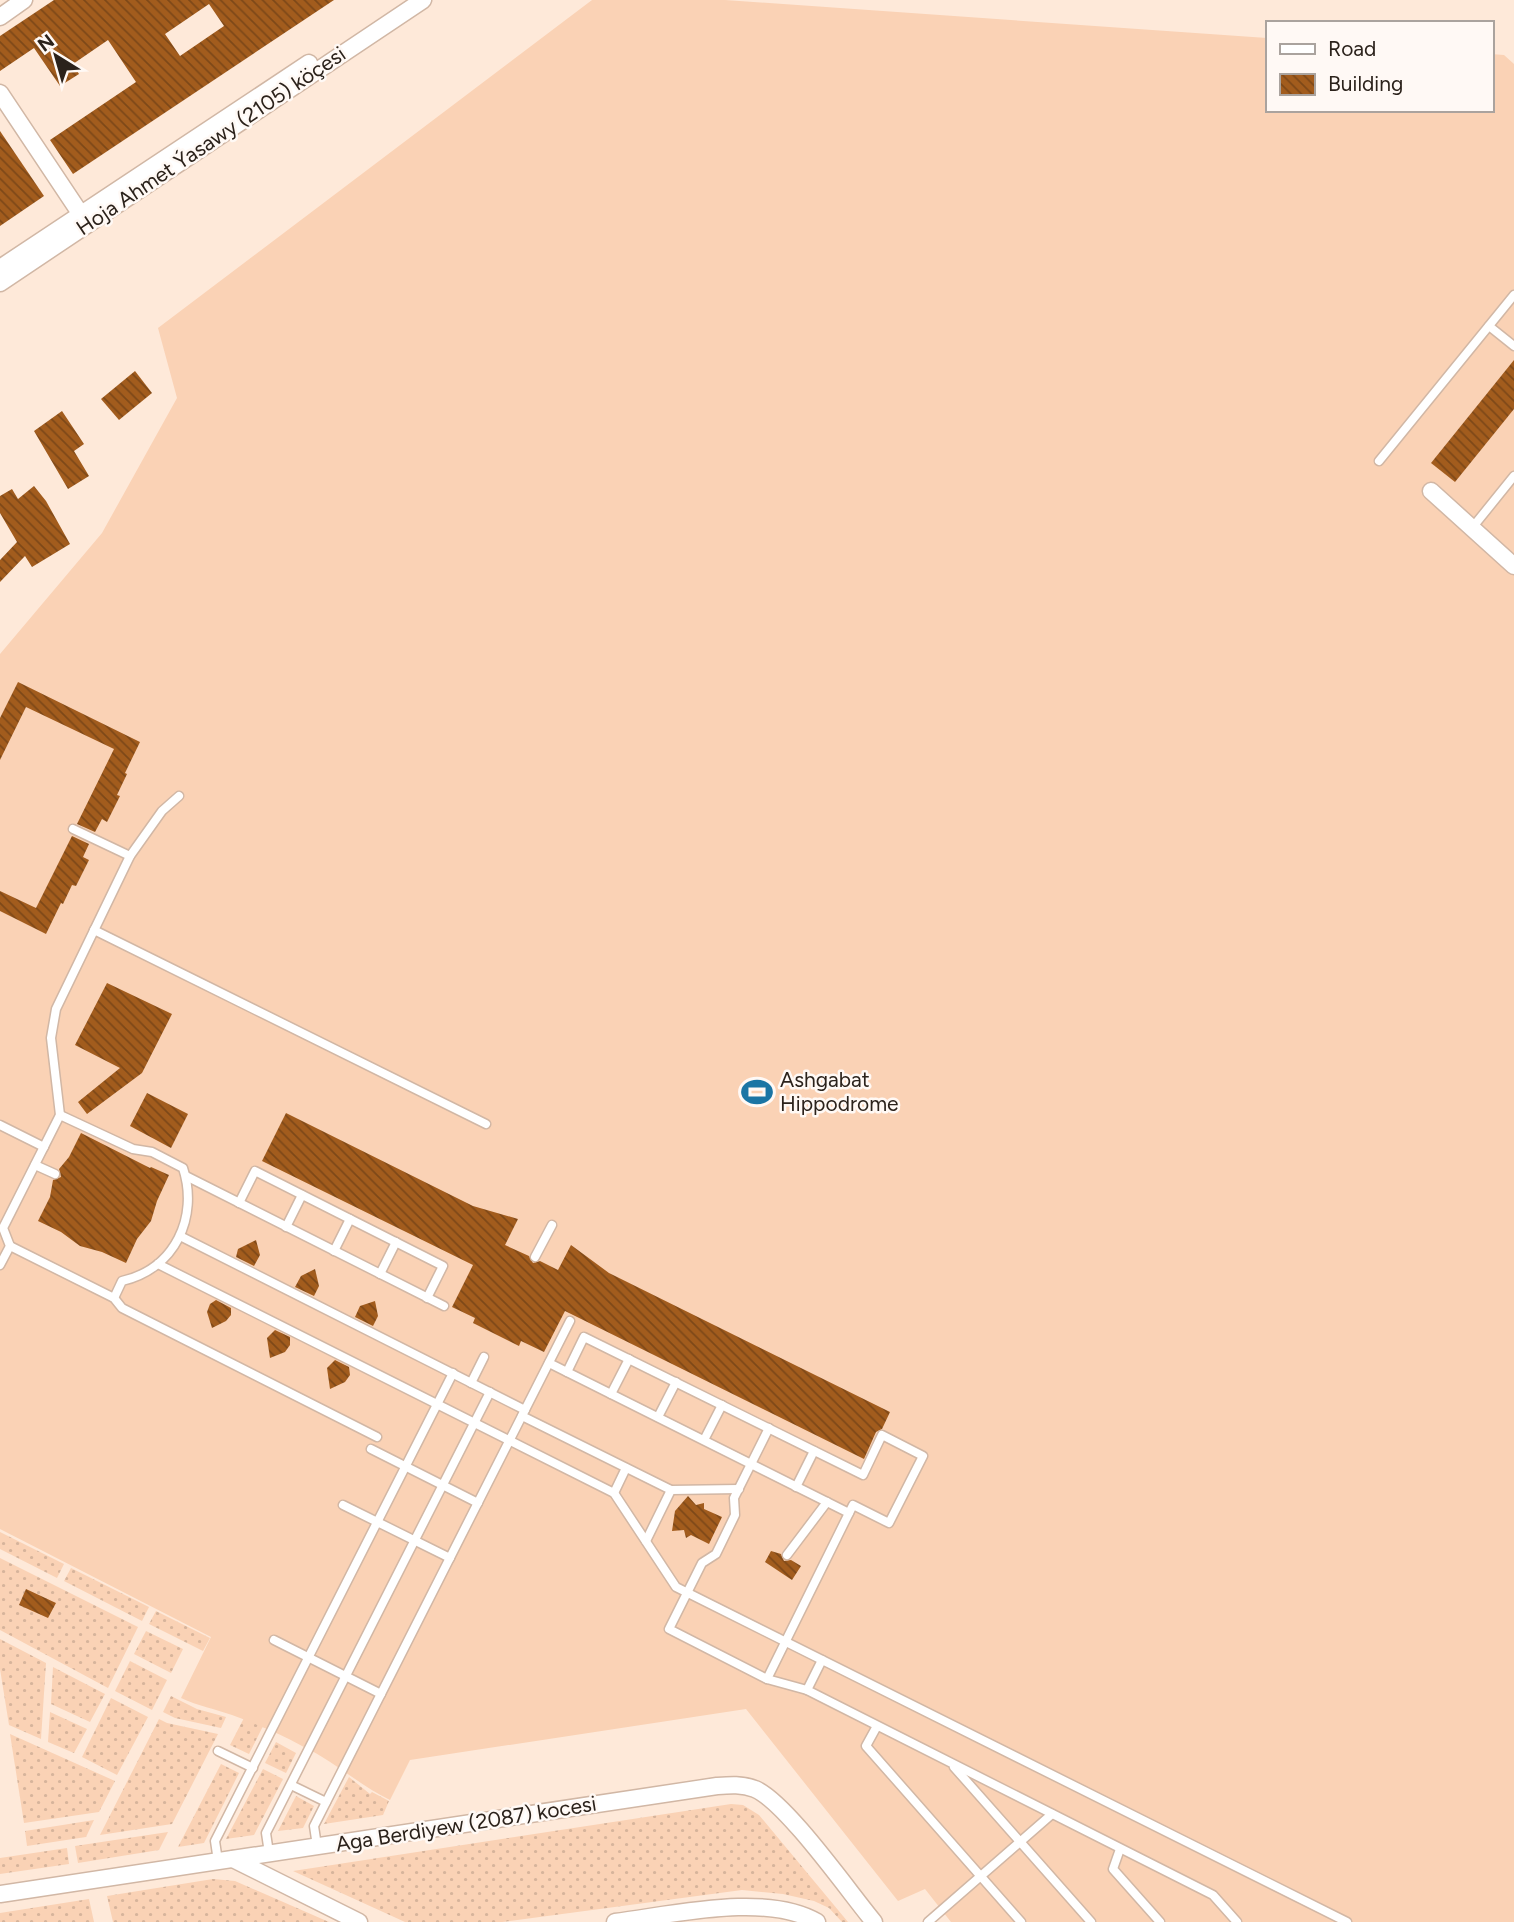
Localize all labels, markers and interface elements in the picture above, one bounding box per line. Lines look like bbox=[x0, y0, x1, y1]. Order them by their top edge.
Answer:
north arrow bbox=[21, 21, 91, 91]
legend bbox=[1266, 21, 1493, 112]
text: N bbox=[33, 29, 59, 56]
text: Road bbox=[1328, 36, 1376, 61]
street label: Hoja Ahmet Ýasawy (2105) köçesi bbox=[71, 41, 350, 240]
text: Building bbox=[1328, 71, 1403, 96]
place label: Ashgabat Hippodrome bbox=[780, 1067, 899, 1116]
sports icon: Ashgabat Hippodrome bbox=[740, 1075, 774, 1109]
street label: Aga Berdiyew (2087) kocesi bbox=[334, 1791, 598, 1856]

